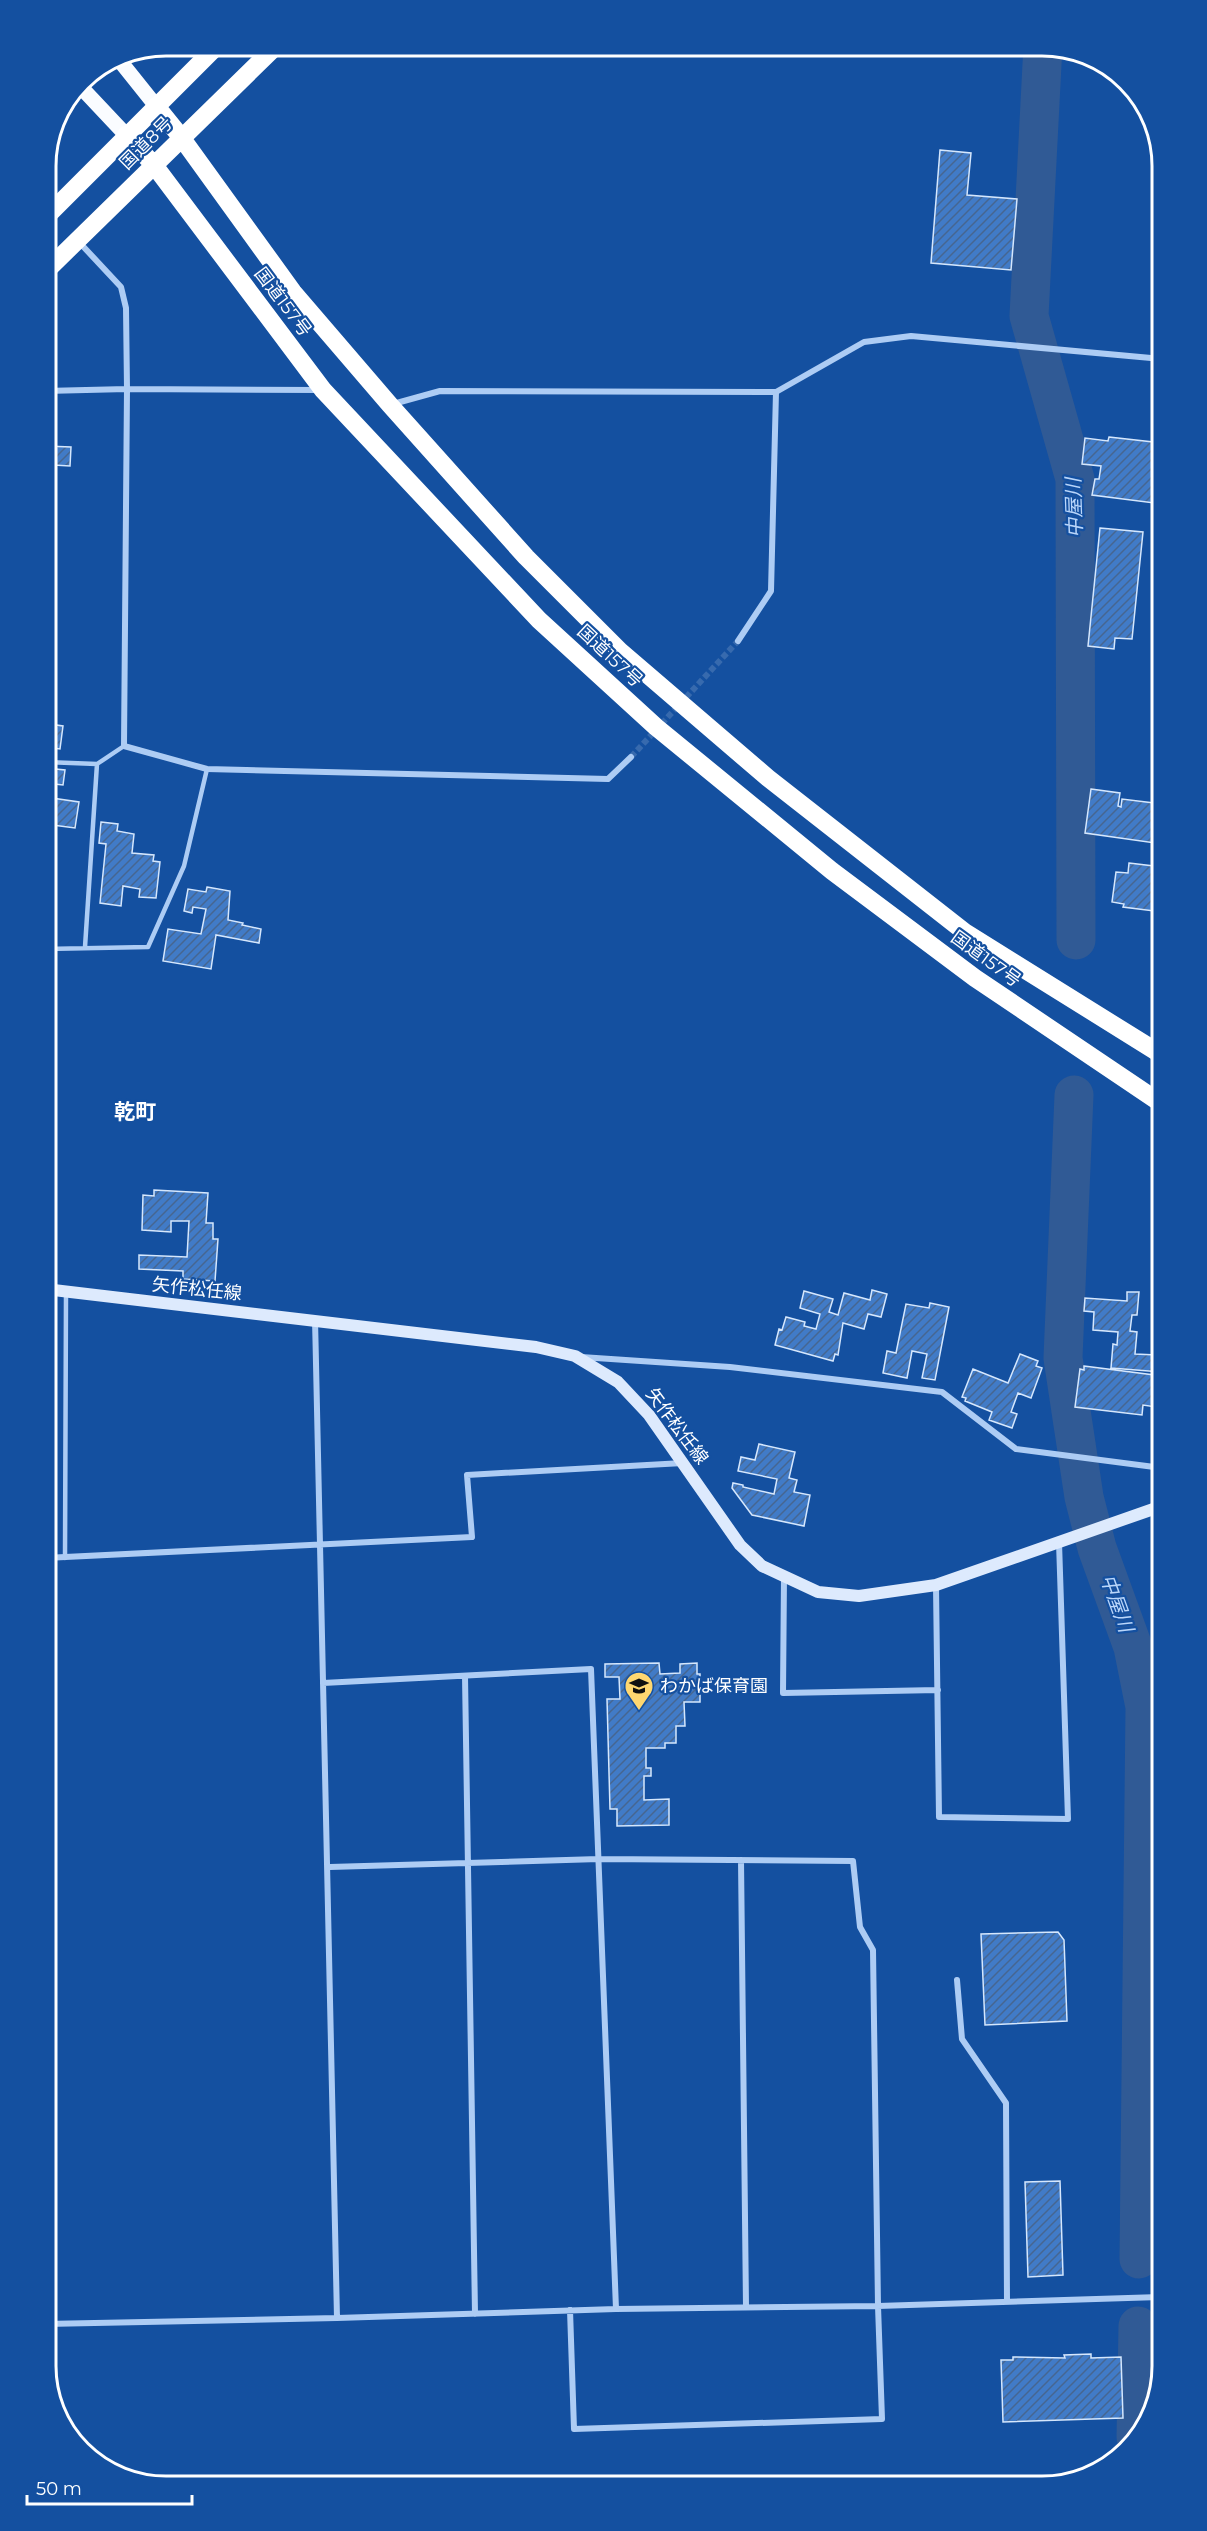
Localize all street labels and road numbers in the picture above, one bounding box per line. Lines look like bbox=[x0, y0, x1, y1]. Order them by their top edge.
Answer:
street label: 国道8号 bbox=[115, 112, 177, 174]
street label: 国道157号 bbox=[250, 263, 316, 341]
street label: 国道157号 bbox=[573, 620, 647, 692]
street label: 国道157号 bbox=[947, 926, 1025, 992]
street label: 矢作松任線 bbox=[151, 1273, 243, 1305]
street label: 矢作松任線 bbox=[641, 1383, 713, 1469]

